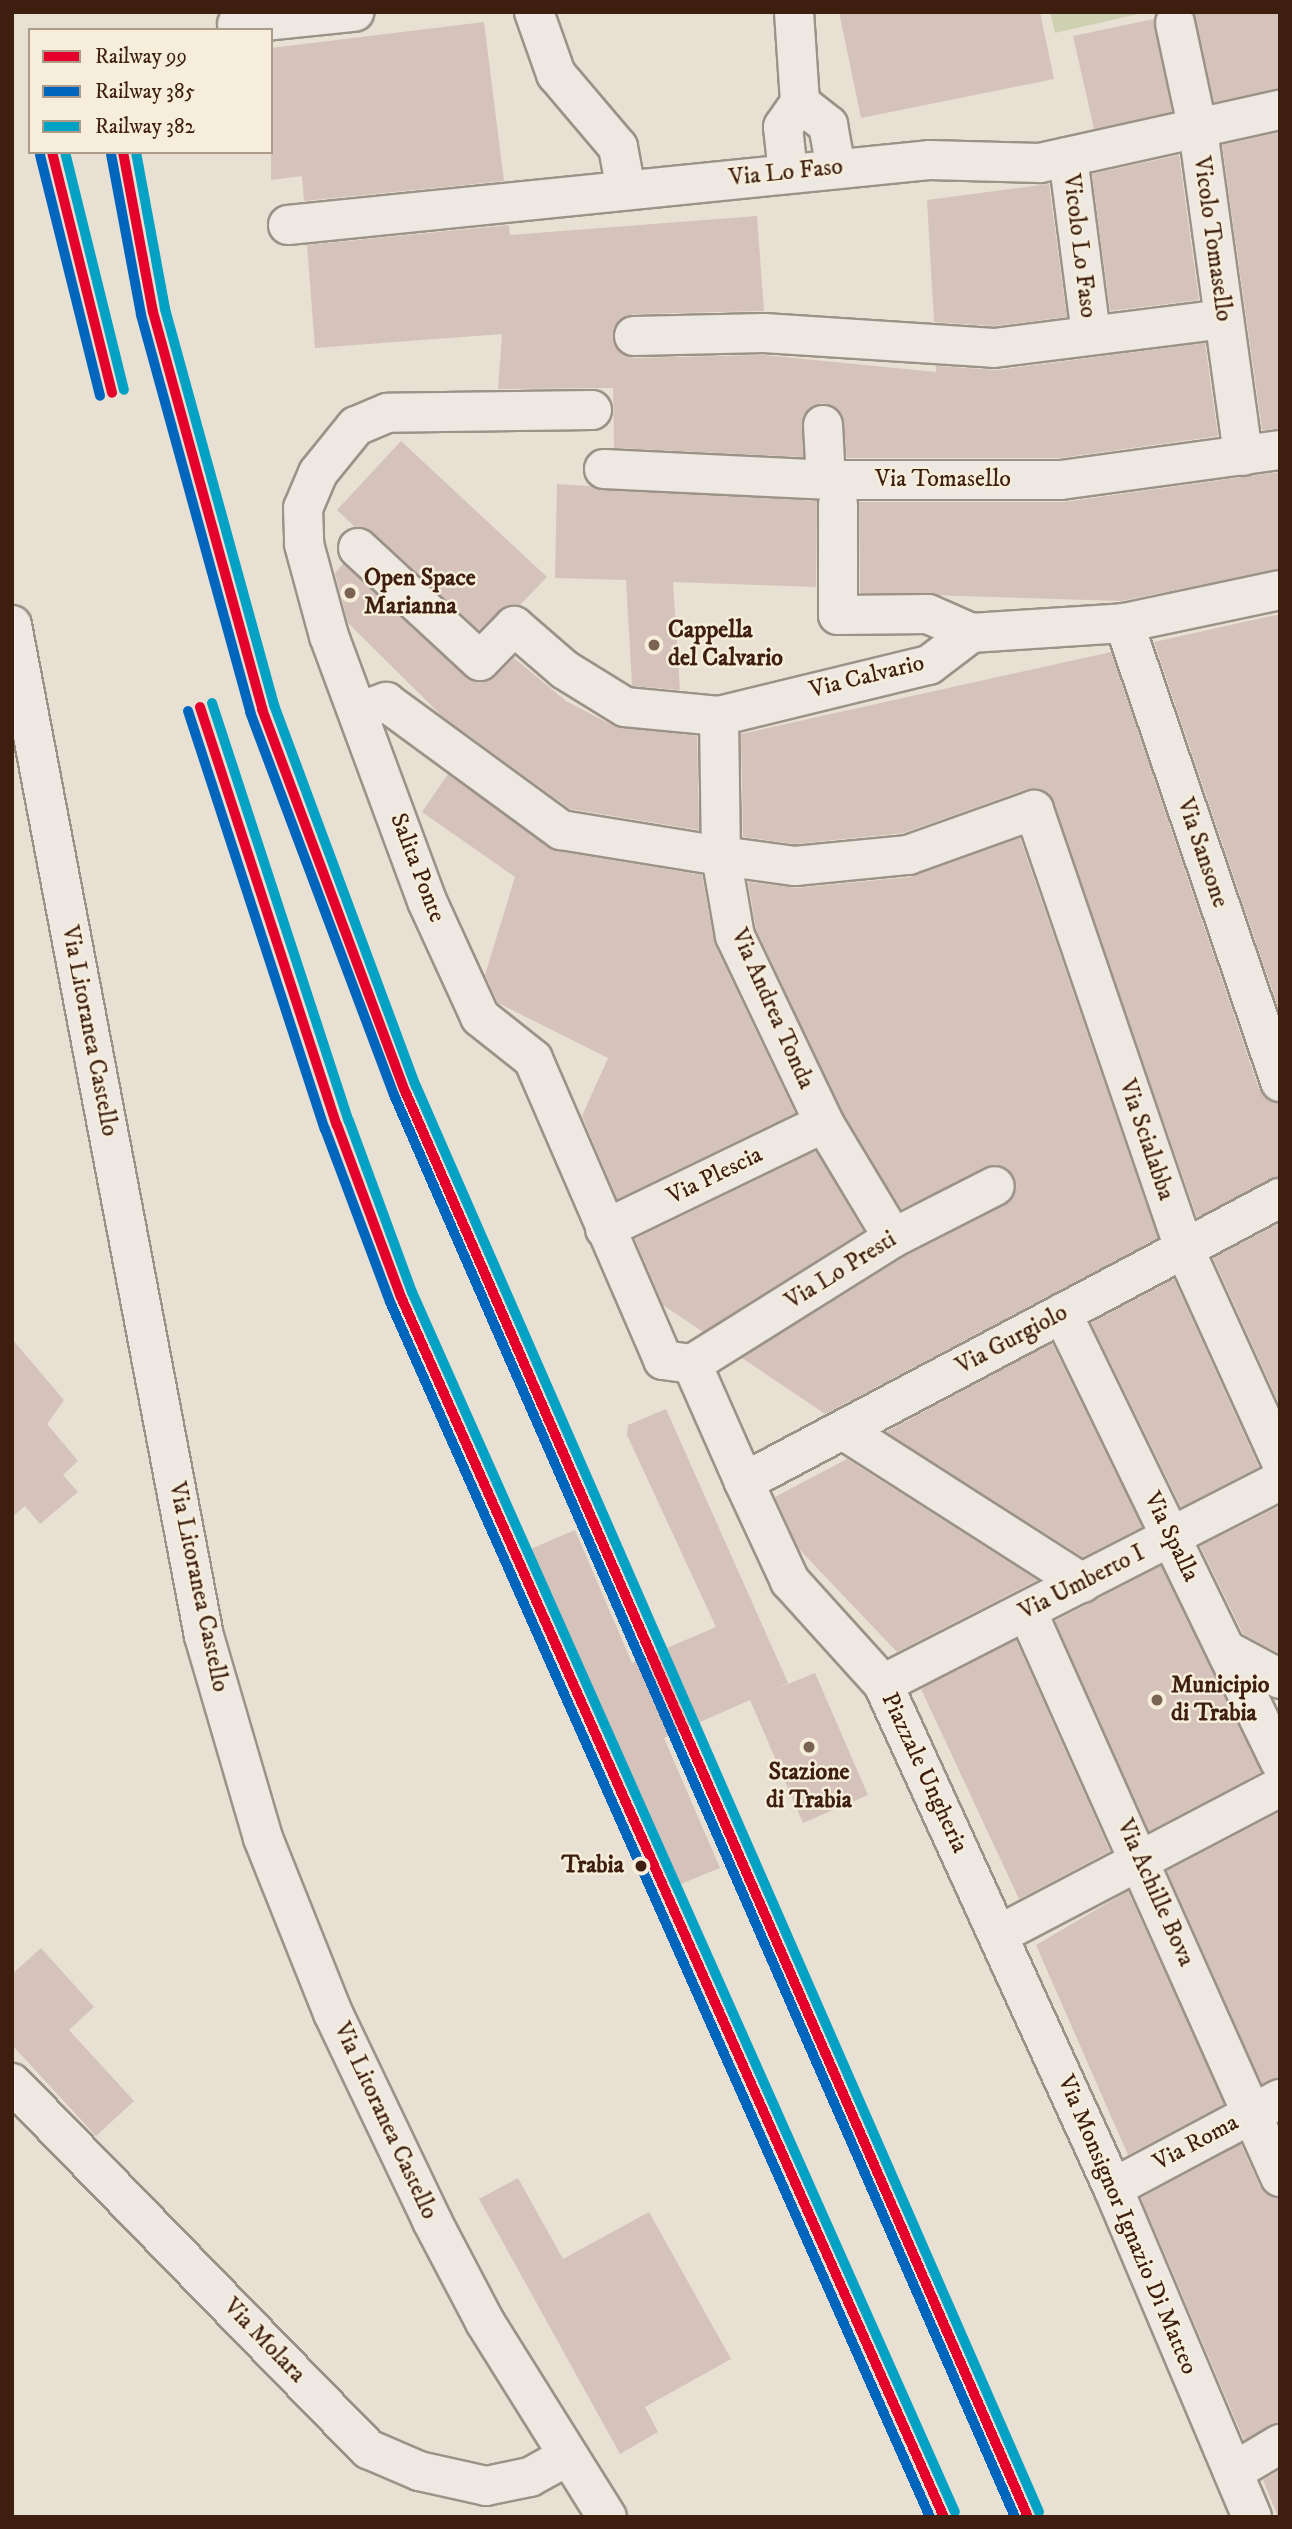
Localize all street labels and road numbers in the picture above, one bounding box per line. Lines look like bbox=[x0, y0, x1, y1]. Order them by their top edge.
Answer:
street label: Via Lo Faso bbox=[728, 153, 844, 193]
street label: Vicolo Tomasello bbox=[1186, 155, 1238, 323]
street label: Vicolo Lo Faso bbox=[1056, 172, 1102, 320]
street label: Via Tomasello bbox=[875, 466, 1011, 494]
street label: Via Calvario bbox=[807, 649, 927, 705]
street label: Via Sansone bbox=[1170, 794, 1234, 912]
street label: Salita Ponte bbox=[383, 809, 451, 927]
street label: Via Litoranea Castello bbox=[54, 923, 124, 1139]
street label: Via Andrea Tonda bbox=[724, 924, 820, 1094]
street label: Via Scialabba bbox=[1112, 1076, 1180, 1204]
street label: Via Plescia bbox=[663, 1141, 767, 1211]
street label: Via Lo Presti bbox=[780, 1226, 902, 1316]
street label: Via Gurgiolo bbox=[951, 1299, 1073, 1381]
street label: Via Litoranea Castello bbox=[162, 1479, 234, 1695]
street label: Via Spalla bbox=[1137, 1488, 1205, 1586]
street label: Via Umberto I bbox=[1014, 1539, 1150, 1627]
street label: Piazzale Ungheria bbox=[874, 1688, 974, 1858]
street label: Via Achille Bova bbox=[1110, 1815, 1200, 1971]
street label: Via Litoranea Castello bbox=[327, 2018, 443, 2224]
street label: Via Monsignor Ignazio Di Matteo bbox=[1051, 2071, 1203, 2379]
street label: Via Roma bbox=[1148, 2109, 1244, 2177]
street label: Via Molara bbox=[217, 2293, 311, 2389]

